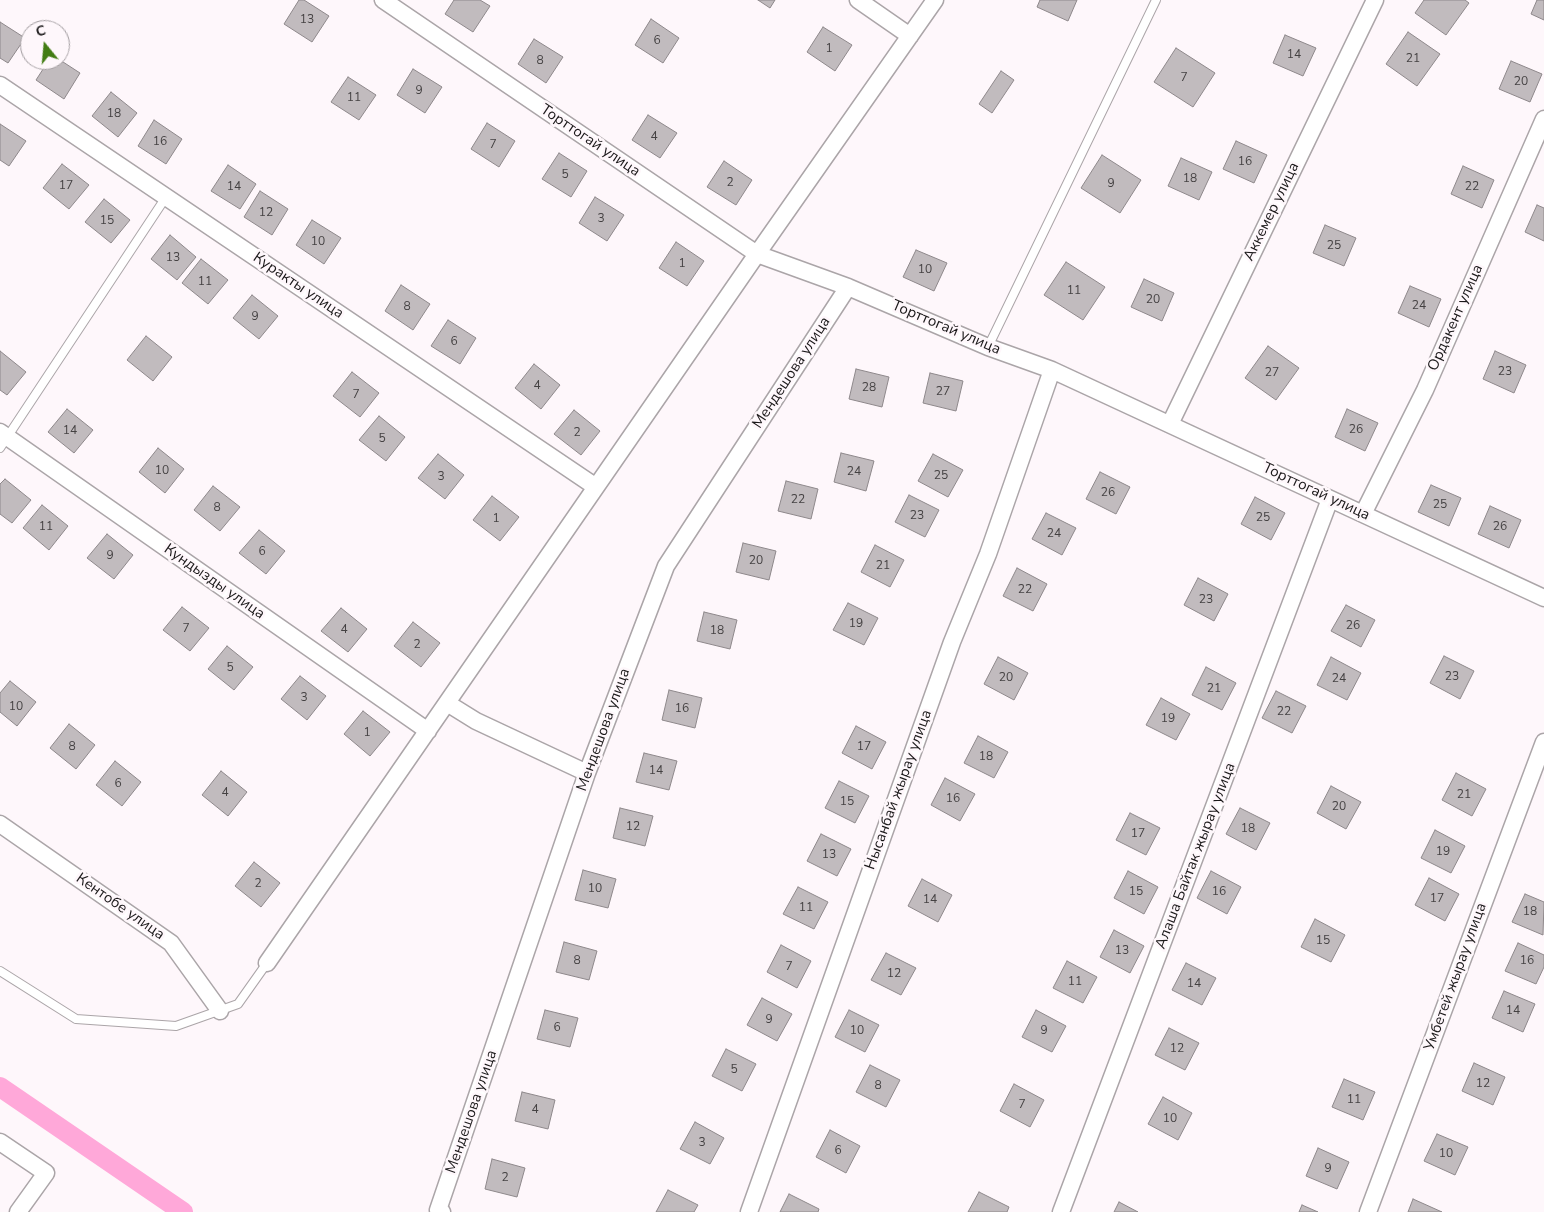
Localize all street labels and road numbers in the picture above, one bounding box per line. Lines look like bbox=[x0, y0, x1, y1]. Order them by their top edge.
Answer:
street label: Торттогай улица bbox=[537, 101, 643, 181]
street label: Аккемер улица bbox=[1240, 160, 1304, 264]
street label: Куракты улица bbox=[249, 249, 347, 323]
street label: Ордакент улица bbox=[1424, 262, 1488, 374]
street label: Торттогай улица bbox=[889, 297, 1003, 359]
street label: Мендешова улица bbox=[749, 314, 835, 432]
street label: Торттогай улица bbox=[1259, 459, 1373, 525]
street label: Кундызды улица bbox=[160, 541, 268, 623]
street label: Мендешова улица bbox=[573, 666, 635, 794]
street label: Нысанбай жырау улица bbox=[862, 708, 936, 872]
street label: Алаша Байтак жырау улица bbox=[1152, 760, 1240, 952]
street label: Кентобе улица bbox=[72, 870, 168, 944]
street label: Умбетей жырау улица bbox=[1421, 901, 1491, 1053]
street label: Мендешова улица bbox=[442, 1048, 502, 1176]

